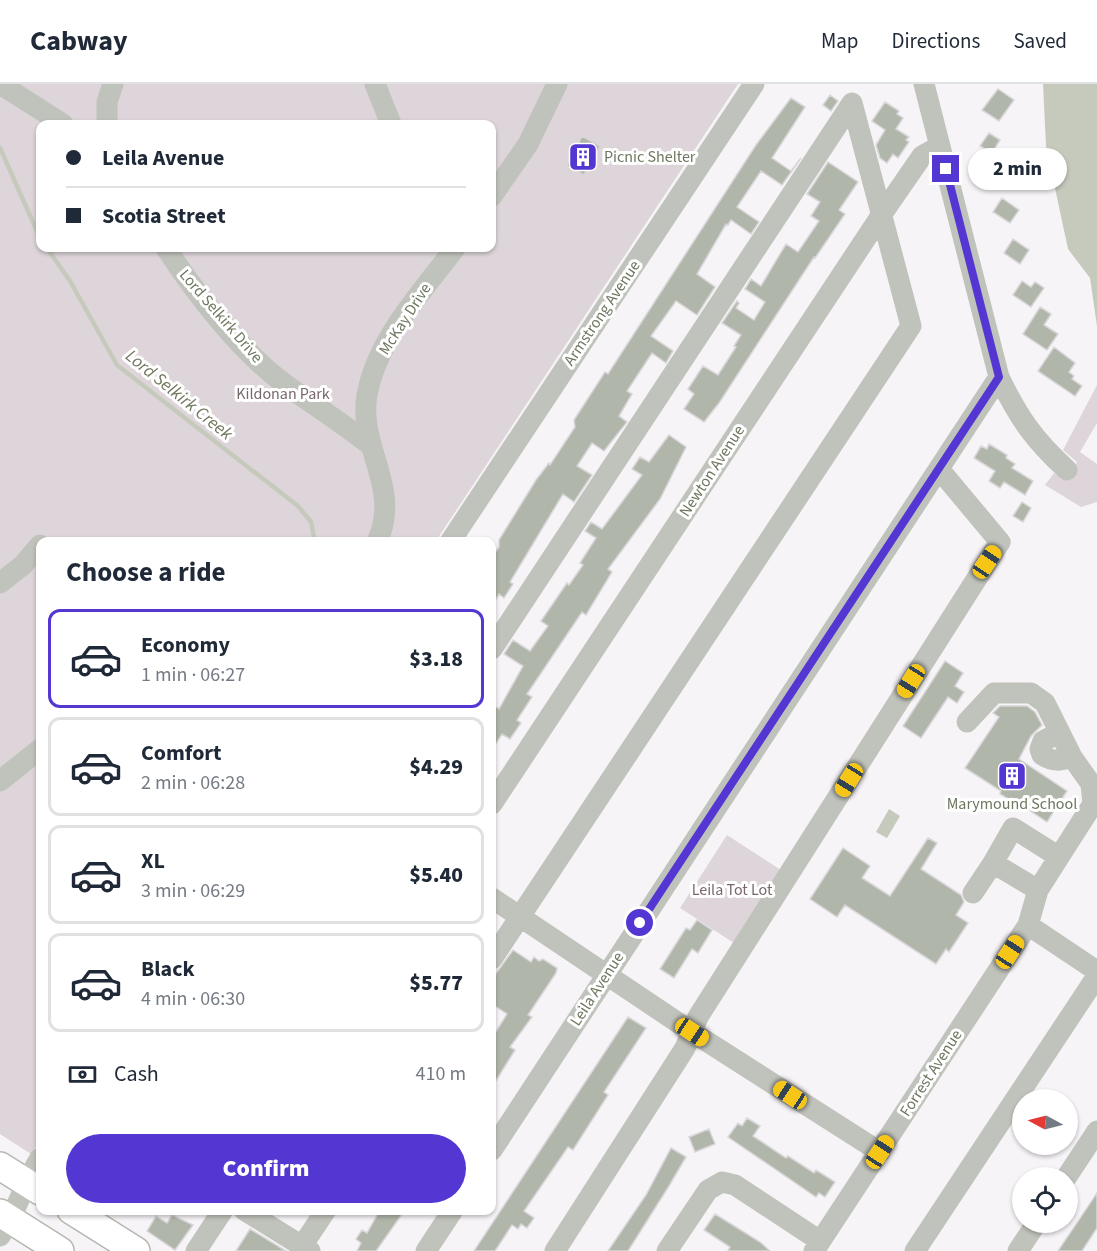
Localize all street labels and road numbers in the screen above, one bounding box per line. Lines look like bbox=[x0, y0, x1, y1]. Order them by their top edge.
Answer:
street label: Armstrong Avenue bbox=[559, 256, 645, 370]
street label: Lord Selkirk Drive bbox=[174, 264, 268, 368]
street label: McKay Drive bbox=[374, 279, 436, 359]
street label: Newton Avenue bbox=[674, 421, 750, 521]
street label: Leila Avenue bbox=[565, 948, 629, 1030]
street label: Forrest Avenue bbox=[895, 1025, 967, 1121]

